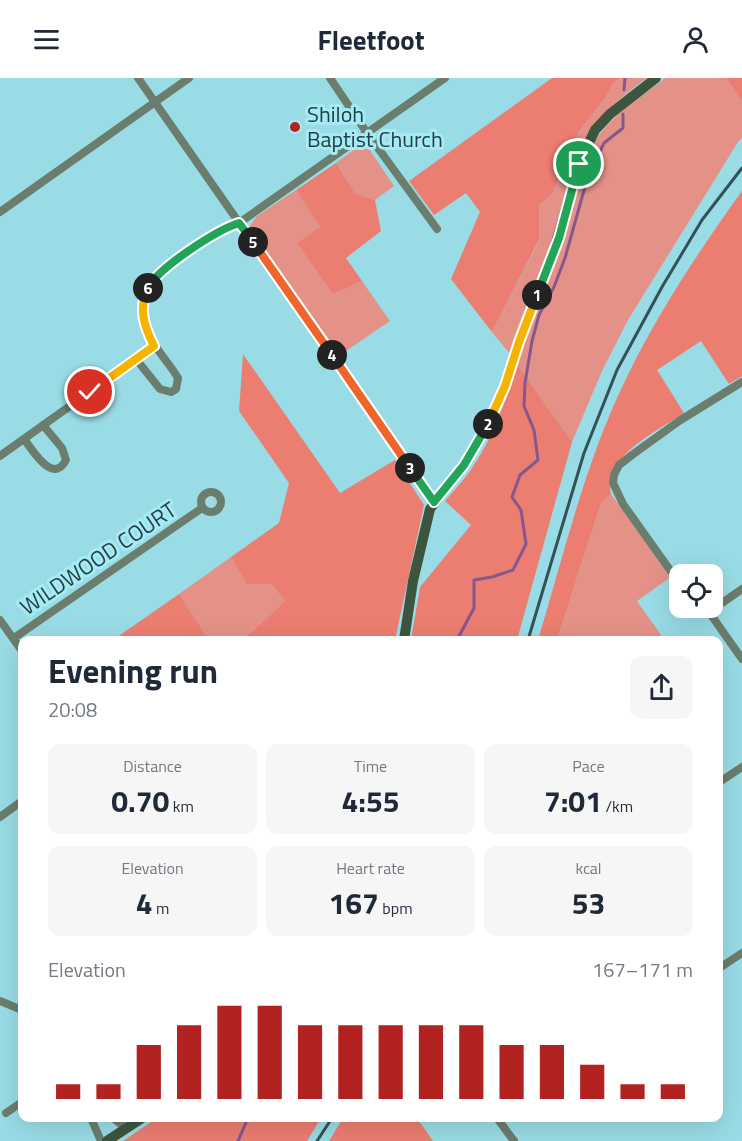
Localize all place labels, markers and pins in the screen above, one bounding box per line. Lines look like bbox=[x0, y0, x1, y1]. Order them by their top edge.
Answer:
place label: Shiloh Baptist Church bbox=[307, 97, 443, 156]
marker: Shiloh Baptist Church bbox=[288, 120, 302, 134]
pin bbox=[553, 138, 604, 189]
pin: 5 bbox=[238, 227, 268, 257]
pin: 6 bbox=[133, 273, 163, 303]
pin: 1 bbox=[522, 280, 552, 310]
pin: 4 bbox=[317, 340, 347, 370]
pin bbox=[64, 366, 115, 417]
pin: 2 bbox=[473, 409, 503, 439]
pin: 3 bbox=[395, 453, 425, 483]

